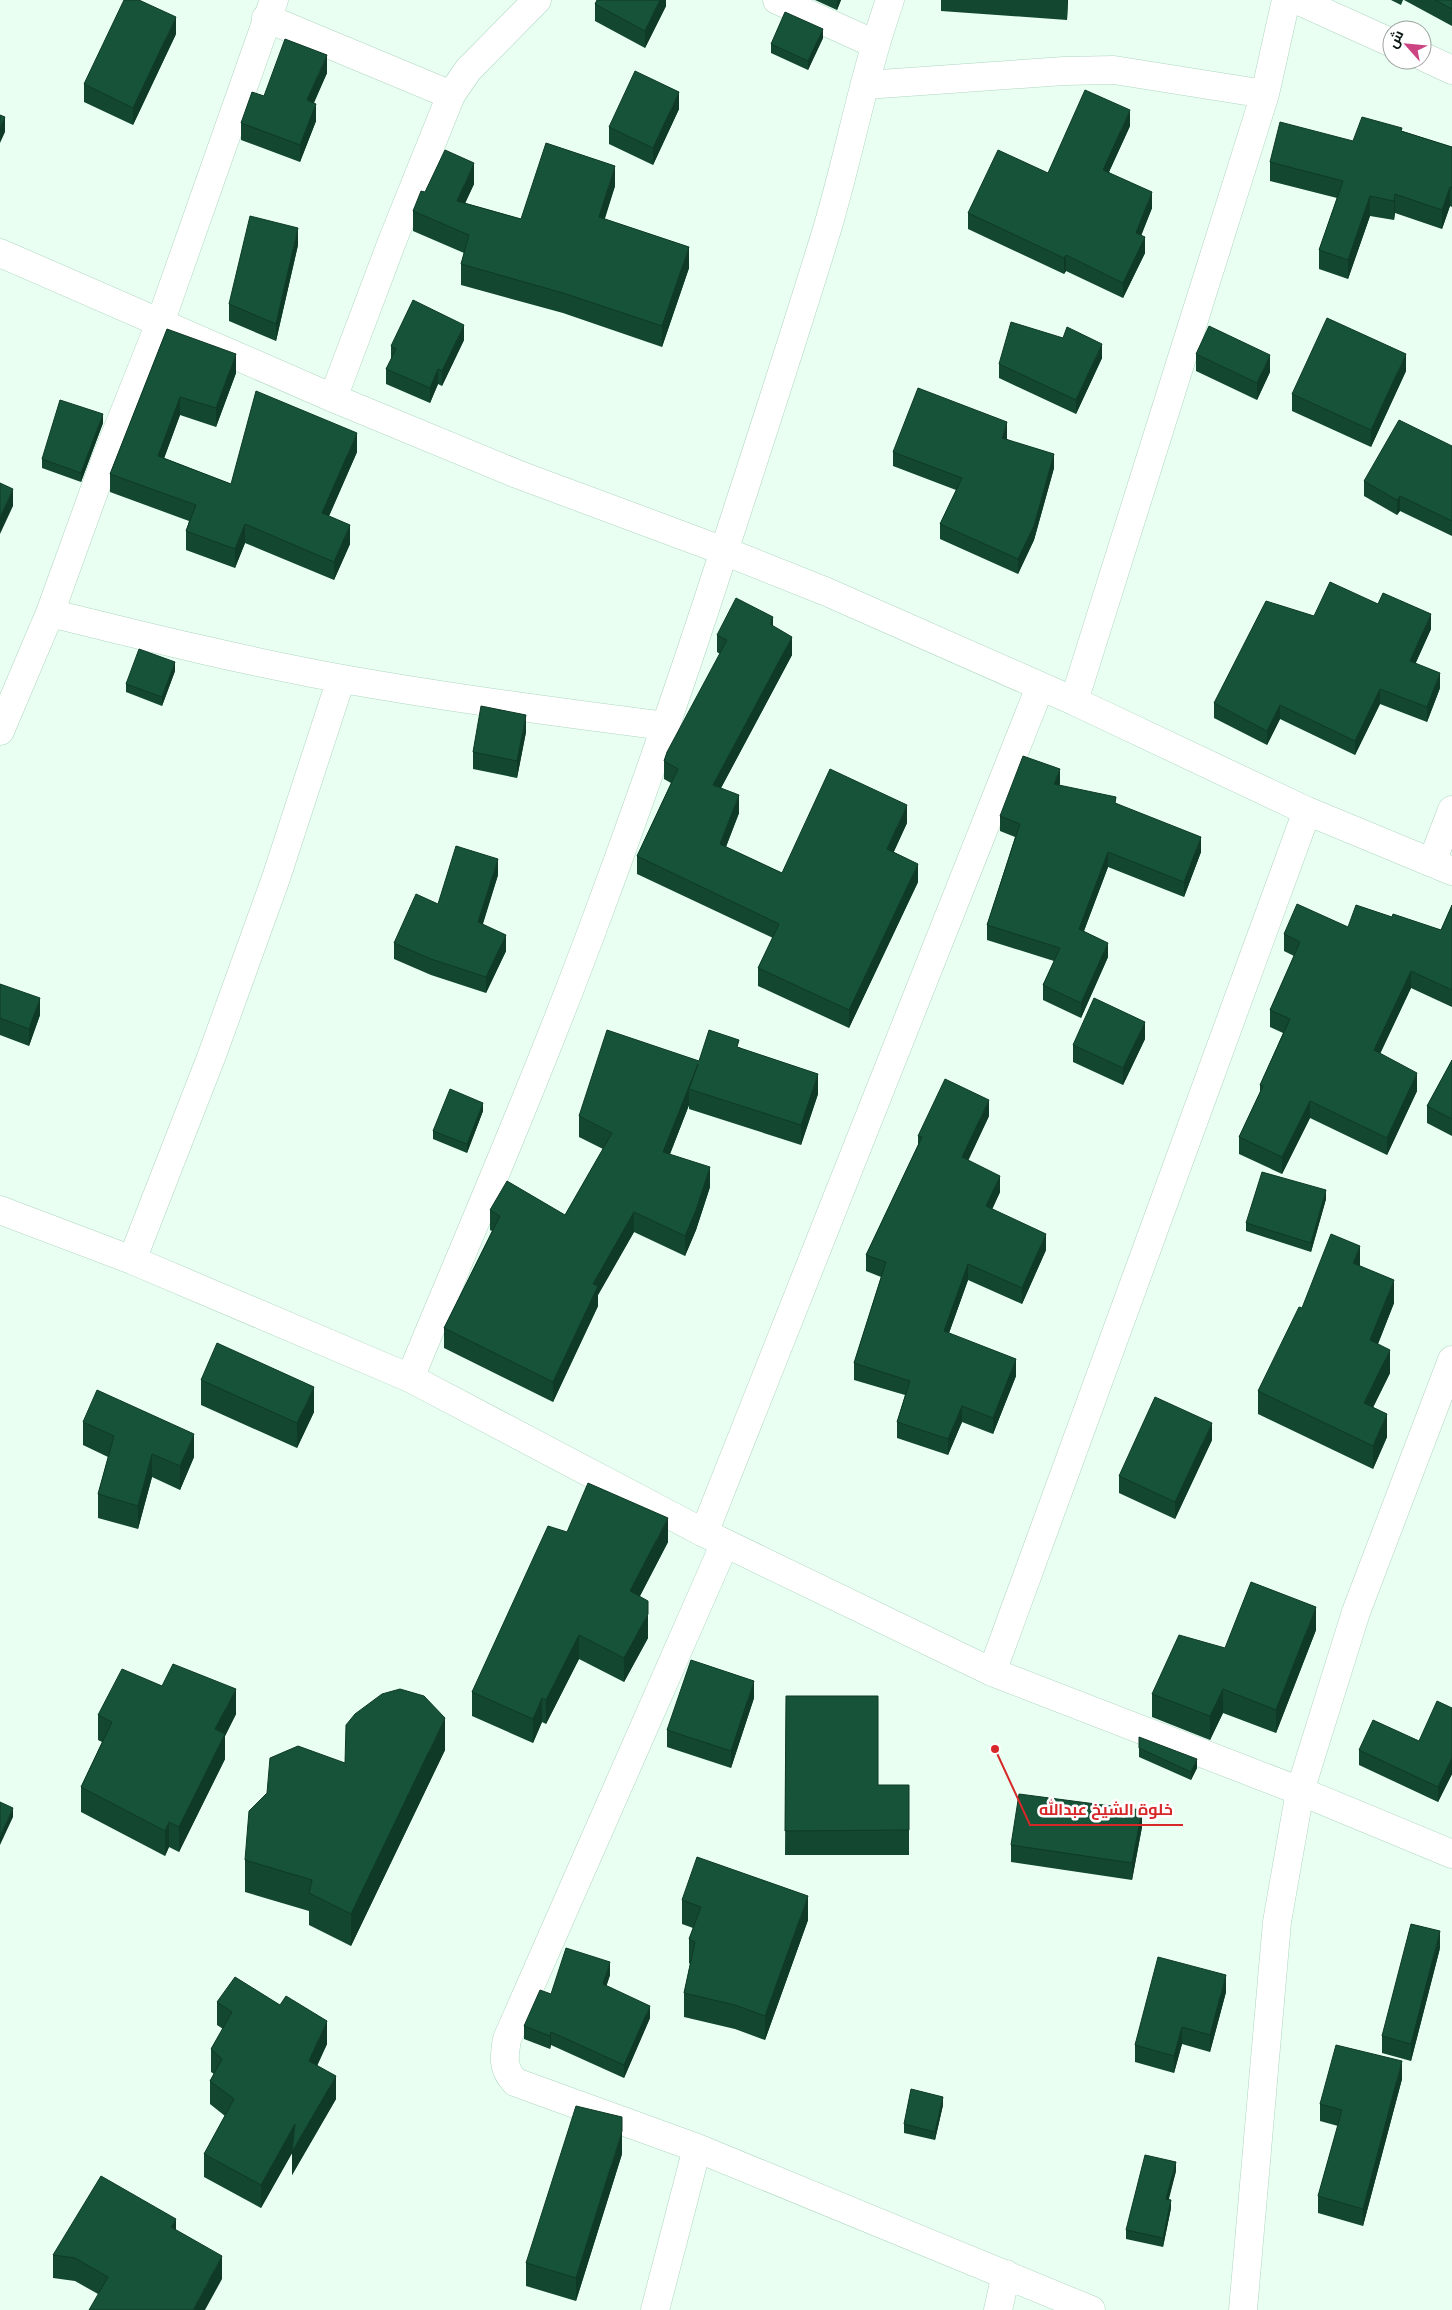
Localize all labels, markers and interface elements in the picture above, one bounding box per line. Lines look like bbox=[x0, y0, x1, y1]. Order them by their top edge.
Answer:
north arrow bbox=[1382, 20, 1432, 70]
text: ش bbox=[1383, 27, 1408, 51]
callout: خلوة الشيخ عبدالله bbox=[1030, 1794, 1183, 1825]
text: خلوة الشيخ عبدالله bbox=[1039, 1798, 1173, 1820]

